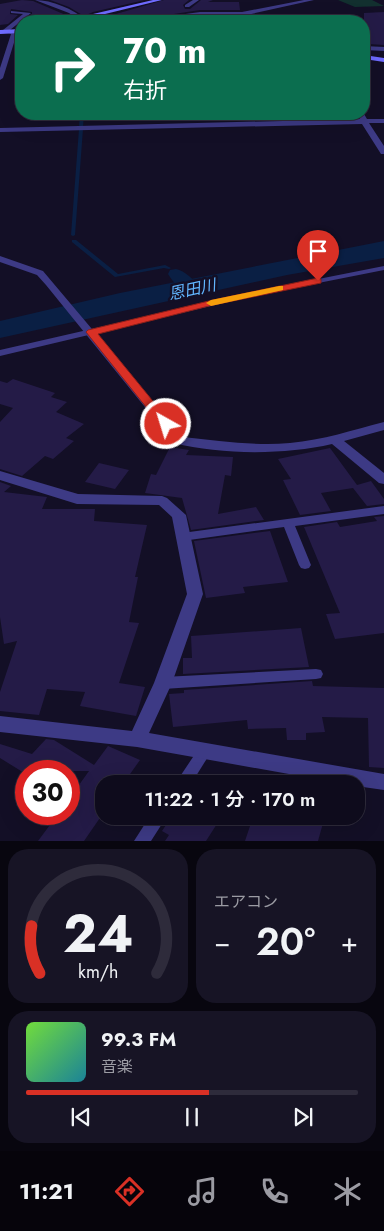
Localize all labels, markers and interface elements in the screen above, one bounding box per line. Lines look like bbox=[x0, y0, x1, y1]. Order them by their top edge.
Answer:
text: 70 m bbox=[123, 26, 206, 76]
icon: right bbox=[40, 35, 105, 100]
text: 右折 bbox=[123, 74, 167, 106]
pin bbox=[297, 230, 339, 281]
icon: arrive bbox=[304, 237, 332, 265]
water label: 恩田川 bbox=[166, 273, 220, 306]
position arrow bbox=[139, 397, 191, 449]
speed limit sign: 30 bbox=[15, 760, 80, 825]
text: 11:22 · 1 分 · 170 m bbox=[145, 786, 315, 813]
text: エアコン bbox=[214, 890, 278, 913]
text: 24 bbox=[63, 896, 133, 972]
text: 20° bbox=[256, 914, 315, 969]
text: − bbox=[214, 922, 231, 963]
text: + bbox=[341, 922, 358, 963]
text: km/h bbox=[78, 959, 118, 985]
text: 99.3 FM bbox=[101, 1026, 176, 1053]
text: 音楽 bbox=[101, 1055, 133, 1078]
icon: previous bbox=[67, 1103, 95, 1131]
icon: pause bbox=[178, 1103, 206, 1131]
icon: next bbox=[289, 1103, 317, 1131]
icon: directions bbox=[112, 1174, 147, 1209]
icon: music bbox=[185, 1174, 220, 1209]
icon: phone bbox=[257, 1174, 292, 1209]
icon: climate bbox=[330, 1174, 365, 1209]
text: 11:21 bbox=[19, 1175, 74, 1207]

